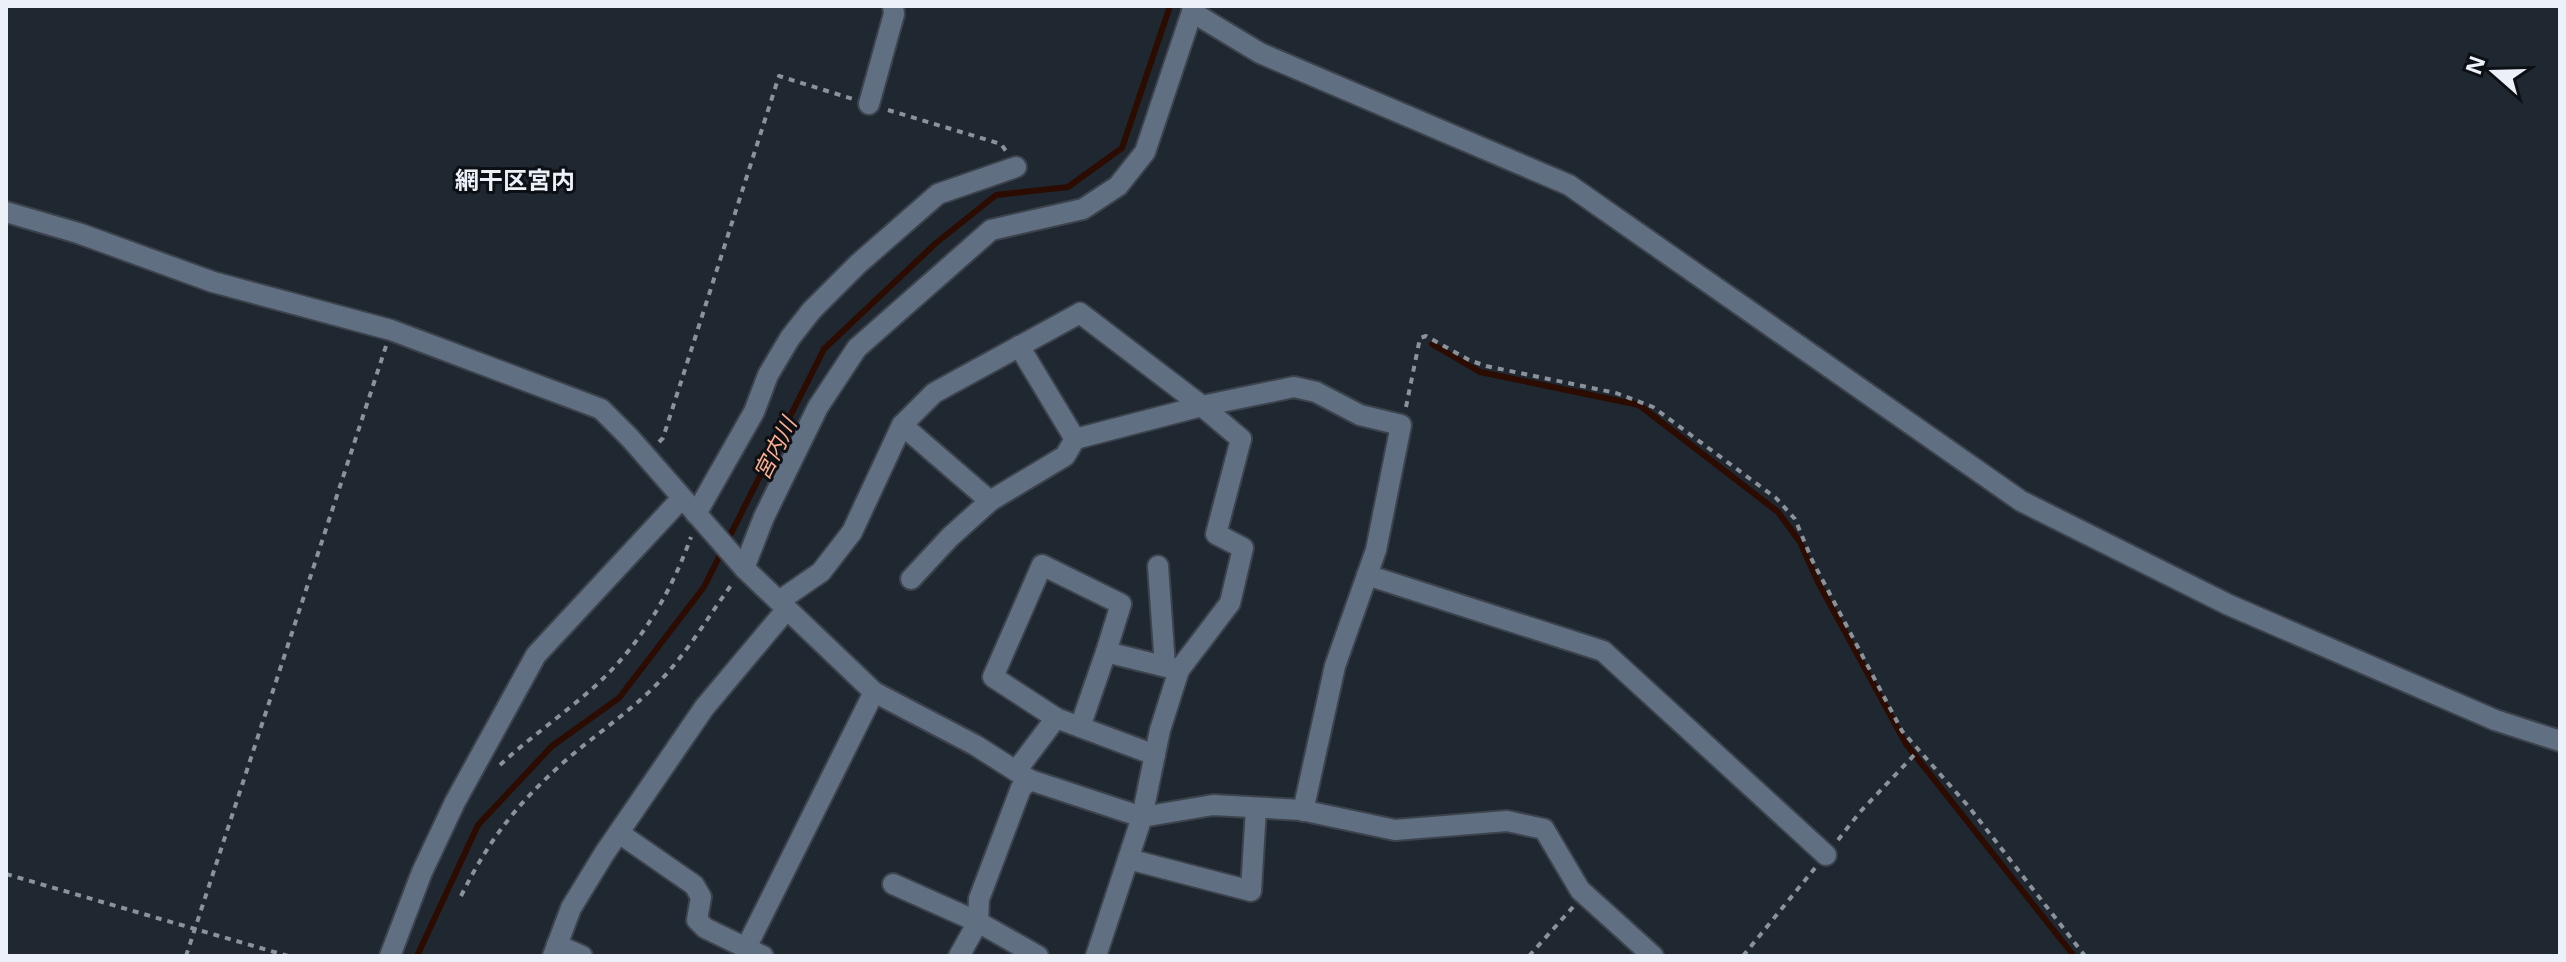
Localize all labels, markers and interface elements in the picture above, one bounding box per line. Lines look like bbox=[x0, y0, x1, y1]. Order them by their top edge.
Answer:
north arrow bbox=[2454, 32, 2534, 112]
text: N bbox=[2457, 51, 2491, 78]
district label: 網干区宮内 bbox=[455, 163, 575, 196]
water label: 宮内川 bbox=[746, 410, 803, 484]

